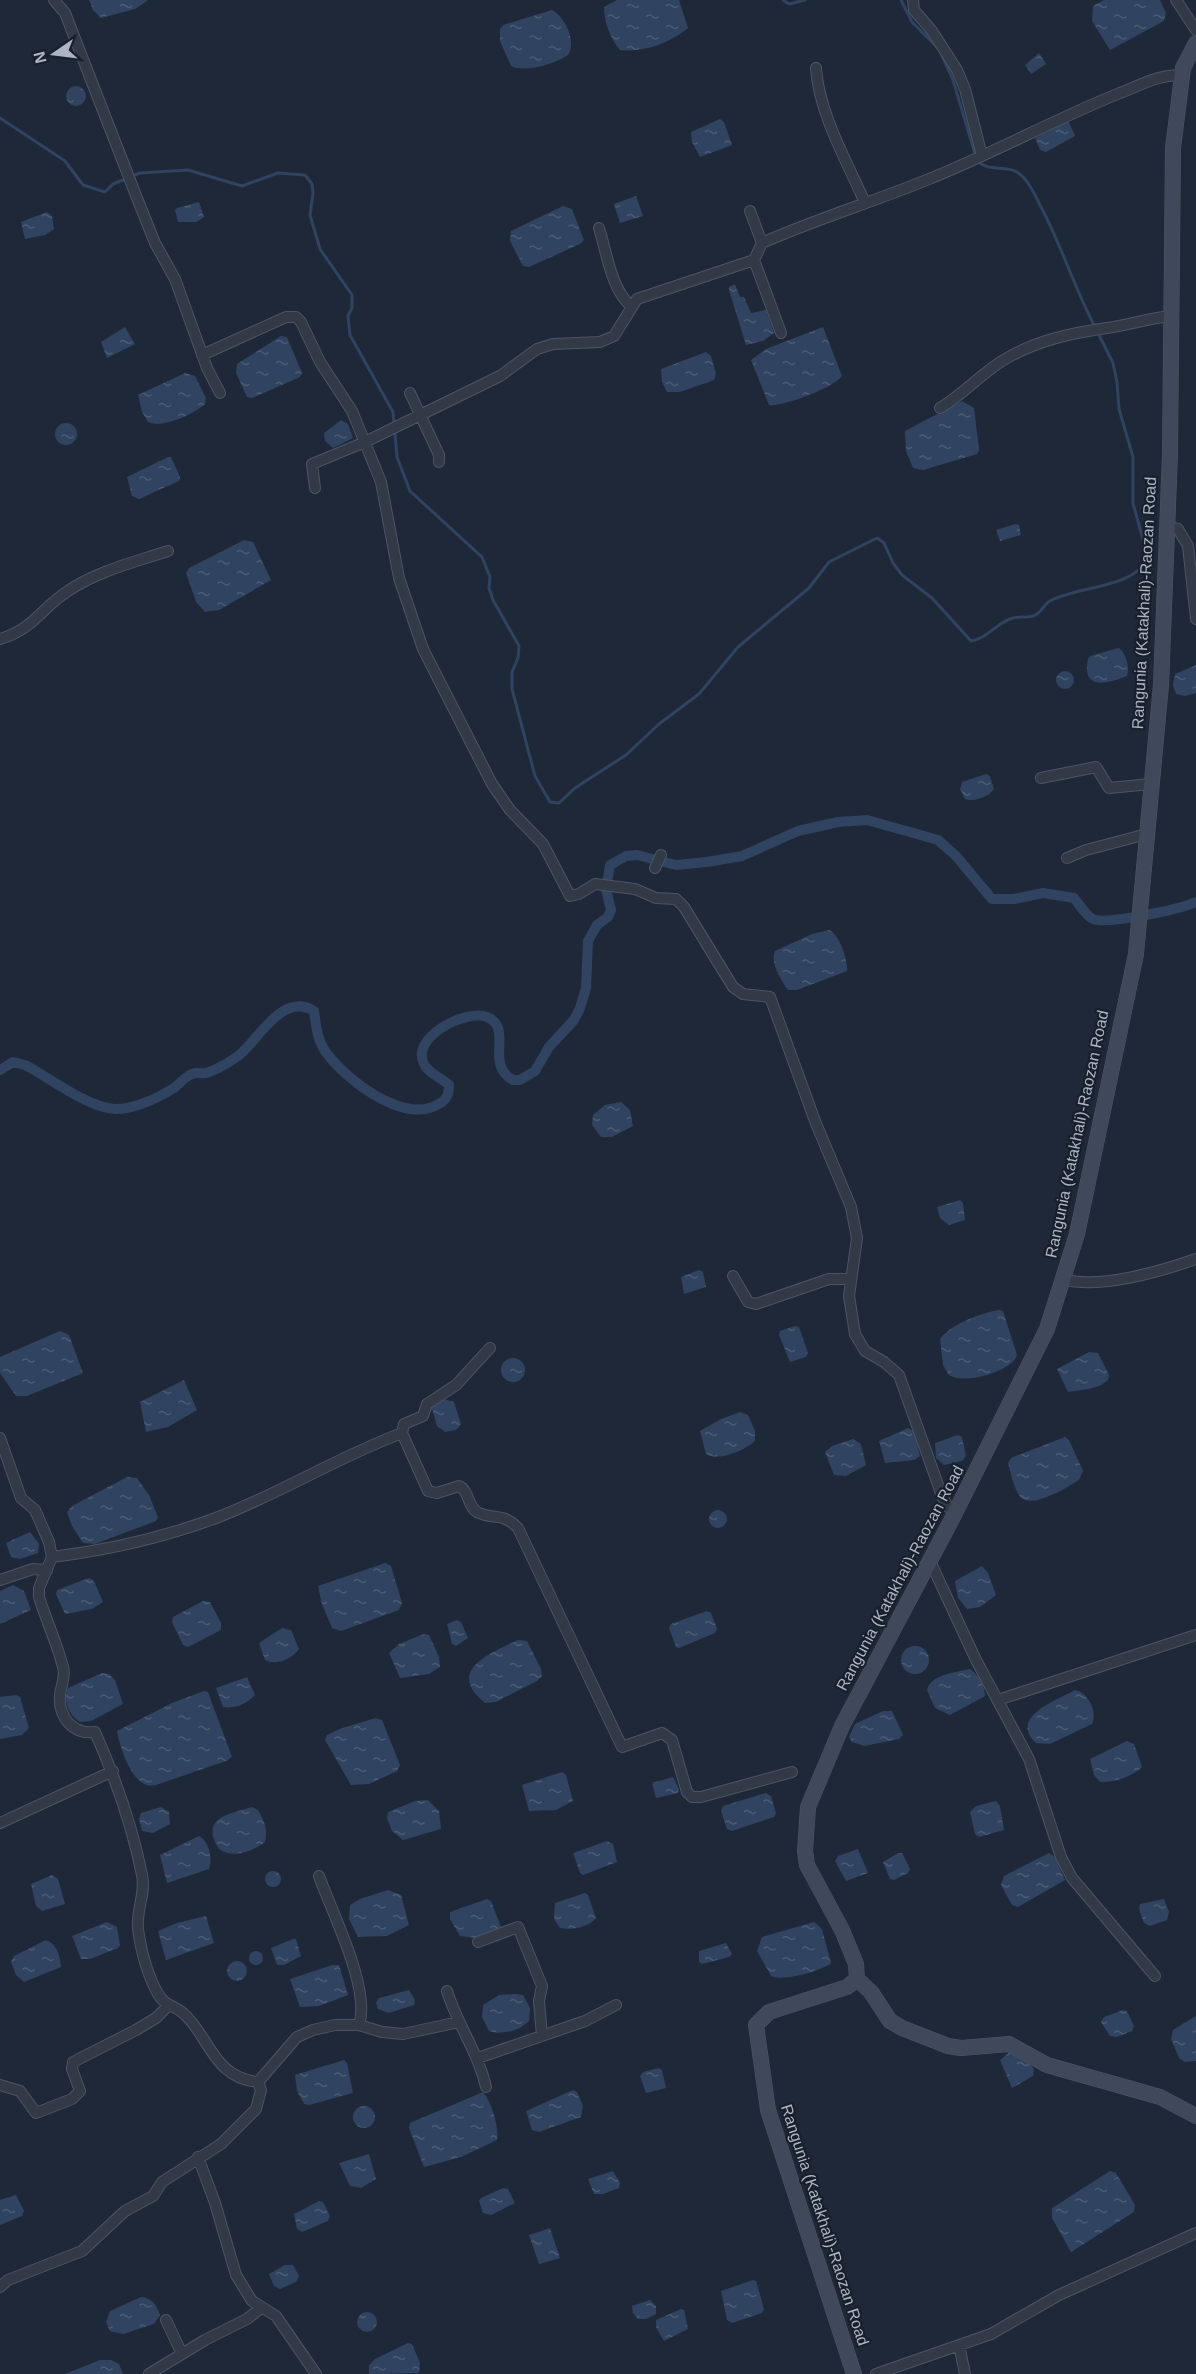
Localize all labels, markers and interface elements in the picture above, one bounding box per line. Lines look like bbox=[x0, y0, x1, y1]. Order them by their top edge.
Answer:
north arrow bbox=[24, 24, 84, 84]
text: N bbox=[30, 50, 50, 65]
street label: Rangunia (Katakhali)-Raozan Road bbox=[1129, 476, 1159, 730]
street label: Rangunia (Katakhali)-Raozan Road bbox=[1042, 1009, 1112, 1259]
street label: Rangunia (Katakhali)-Raozan Road bbox=[833, 1462, 967, 1694]
street label: Rangunia (Katakhali)-Raozan Road bbox=[778, 2102, 872, 2348]

